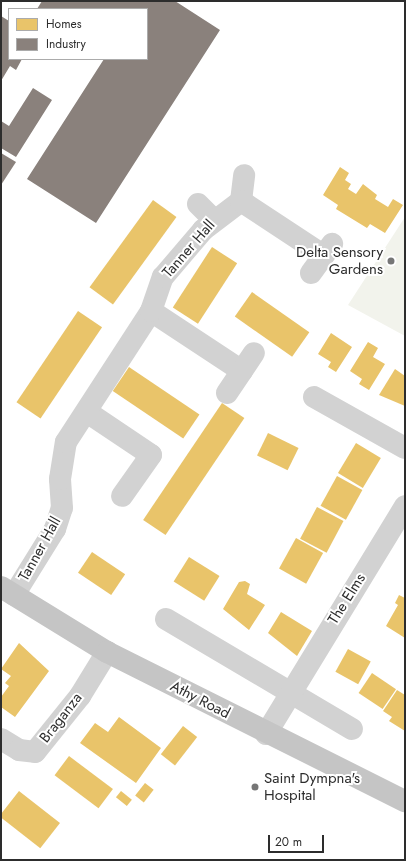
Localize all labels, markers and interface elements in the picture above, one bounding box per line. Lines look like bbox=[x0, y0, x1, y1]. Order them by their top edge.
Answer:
legend bbox=[8, 8, 148, 60]
text: Homes bbox=[46, 15, 82, 33]
text: Industry bbox=[46, 35, 86, 53]
street label: Tanner Hall bbox=[159, 216, 219, 282]
place label: Delta Sensory Gardens bbox=[296, 243, 383, 278]
marker: Delta Sensory Gardens bbox=[386, 256, 396, 266]
street label: Tanner Hall bbox=[15, 514, 65, 584]
street label: The Elms bbox=[324, 570, 370, 628]
street label: Athy Road bbox=[167, 677, 233, 723]
street label: Braganza bbox=[36, 689, 86, 747]
place label: Saint Dympna's Hospital bbox=[264, 769, 360, 804]
marker: Saint Dympna's Hospital bbox=[249, 781, 261, 793]
scale bar bbox=[270, 827, 326, 853]
text: 20 m bbox=[275, 833, 302, 851]

